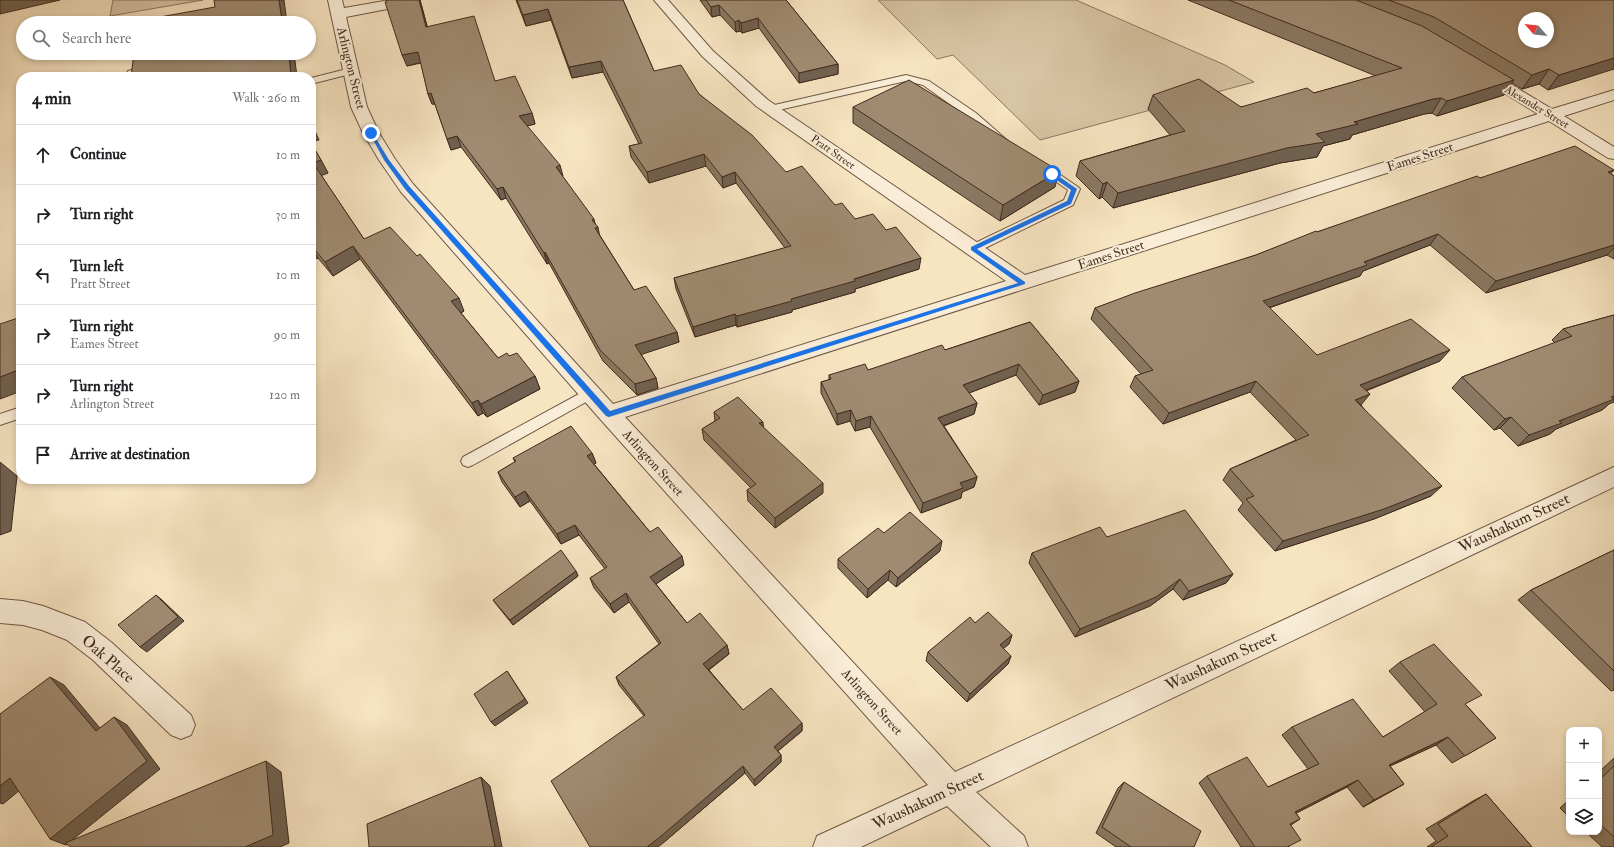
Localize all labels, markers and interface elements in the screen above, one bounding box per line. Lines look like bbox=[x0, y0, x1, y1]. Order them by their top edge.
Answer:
north arrow bbox=[1518, 12, 1554, 48]
search box bbox=[16, 16, 316, 60]
street label: Arlington Street bbox=[333, 24, 369, 111]
icon: search bbox=[30, 27, 52, 49]
text: Search here bbox=[62, 29, 131, 48]
street label: Alexander Street bbox=[1502, 82, 1572, 131]
text: 4 min bbox=[32, 88, 71, 109]
text: Walk · 260 m bbox=[232, 90, 300, 106]
route end bbox=[362, 124, 380, 142]
street label: Pratt Street bbox=[808, 132, 858, 172]
street label: Eames Street bbox=[1385, 139, 1455, 175]
icon: ahead bbox=[32, 144, 54, 166]
text: Continue bbox=[70, 145, 126, 164]
text: 10 m bbox=[276, 147, 300, 163]
route start bbox=[1043, 165, 1061, 183]
icon: right bbox=[32, 204, 54, 226]
text: Turn right bbox=[70, 205, 133, 224]
text: 30 m bbox=[276, 207, 300, 223]
street label: Eames Street bbox=[1076, 237, 1146, 273]
text: Turn left bbox=[70, 257, 124, 276]
icon: left bbox=[32, 264, 54, 286]
text: 10 m bbox=[276, 267, 300, 283]
text: Pratt Street bbox=[70, 276, 130, 292]
text: Turn right bbox=[70, 317, 133, 336]
icon: right bbox=[32, 324, 54, 346]
text: 90 m bbox=[274, 327, 300, 343]
text: Eames Street bbox=[70, 336, 139, 352]
text: Turn right bbox=[70, 377, 133, 396]
icon: right bbox=[32, 384, 54, 406]
text: 120 m bbox=[269, 387, 300, 403]
text: Arlington Street bbox=[70, 396, 154, 412]
street label: Arlington Street bbox=[618, 426, 687, 500]
icon: arrive bbox=[32, 444, 54, 466]
text: Arrive at destination bbox=[70, 445, 190, 464]
street label: Waushakum Street bbox=[1454, 489, 1573, 558]
street label: Waushakum Street bbox=[1161, 627, 1280, 696]
street label: Oak Place bbox=[77, 631, 139, 688]
street label: Arlington Street bbox=[837, 665, 906, 739]
map controls bbox=[1566, 727, 1602, 835]
button: + bbox=[1566, 727, 1602, 763]
button: − bbox=[1566, 763, 1602, 799]
street label: Waushakum Street bbox=[868, 766, 987, 835]
button: layers bbox=[1566, 799, 1602, 835]

